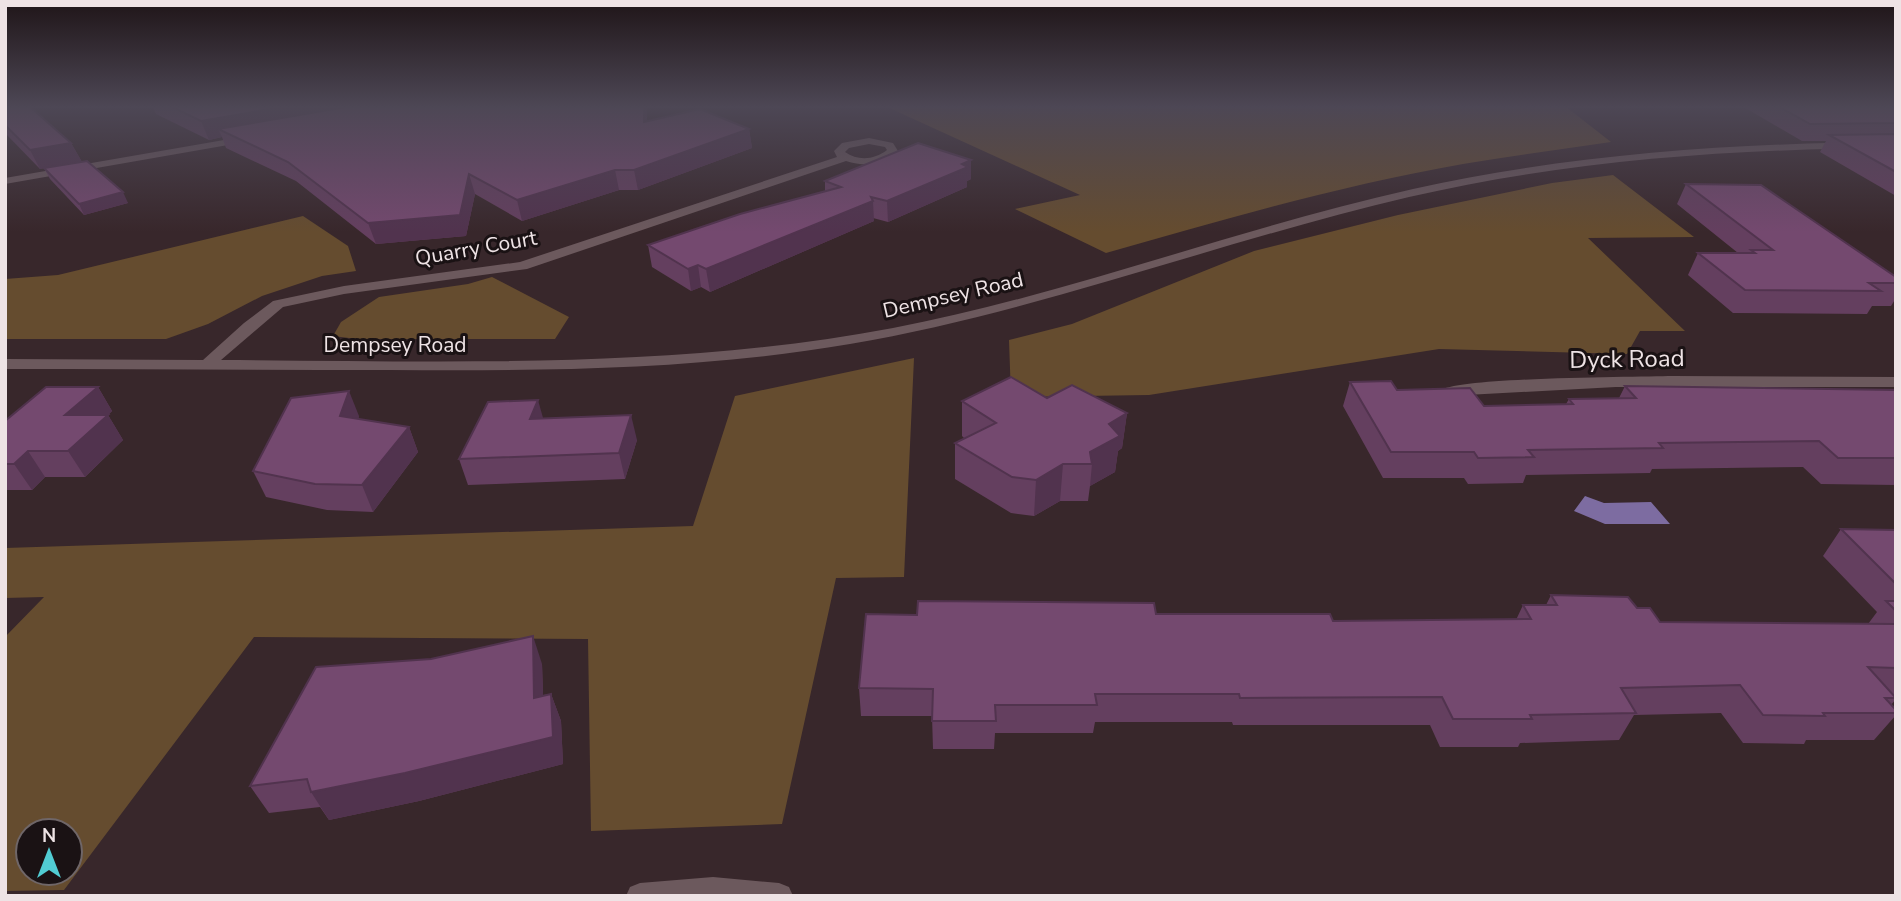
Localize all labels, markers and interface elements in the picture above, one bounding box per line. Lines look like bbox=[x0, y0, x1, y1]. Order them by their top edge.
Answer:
street label: Quarry Court bbox=[413, 223, 540, 272]
street label: Dempsey Road bbox=[880, 265, 1026, 325]
street label: Dempsey Road bbox=[323, 331, 467, 359]
street label: Dyck Road bbox=[1569, 342, 1685, 376]
north arrow bbox=[14, 817, 84, 887]
text: N bbox=[42, 823, 56, 849]

